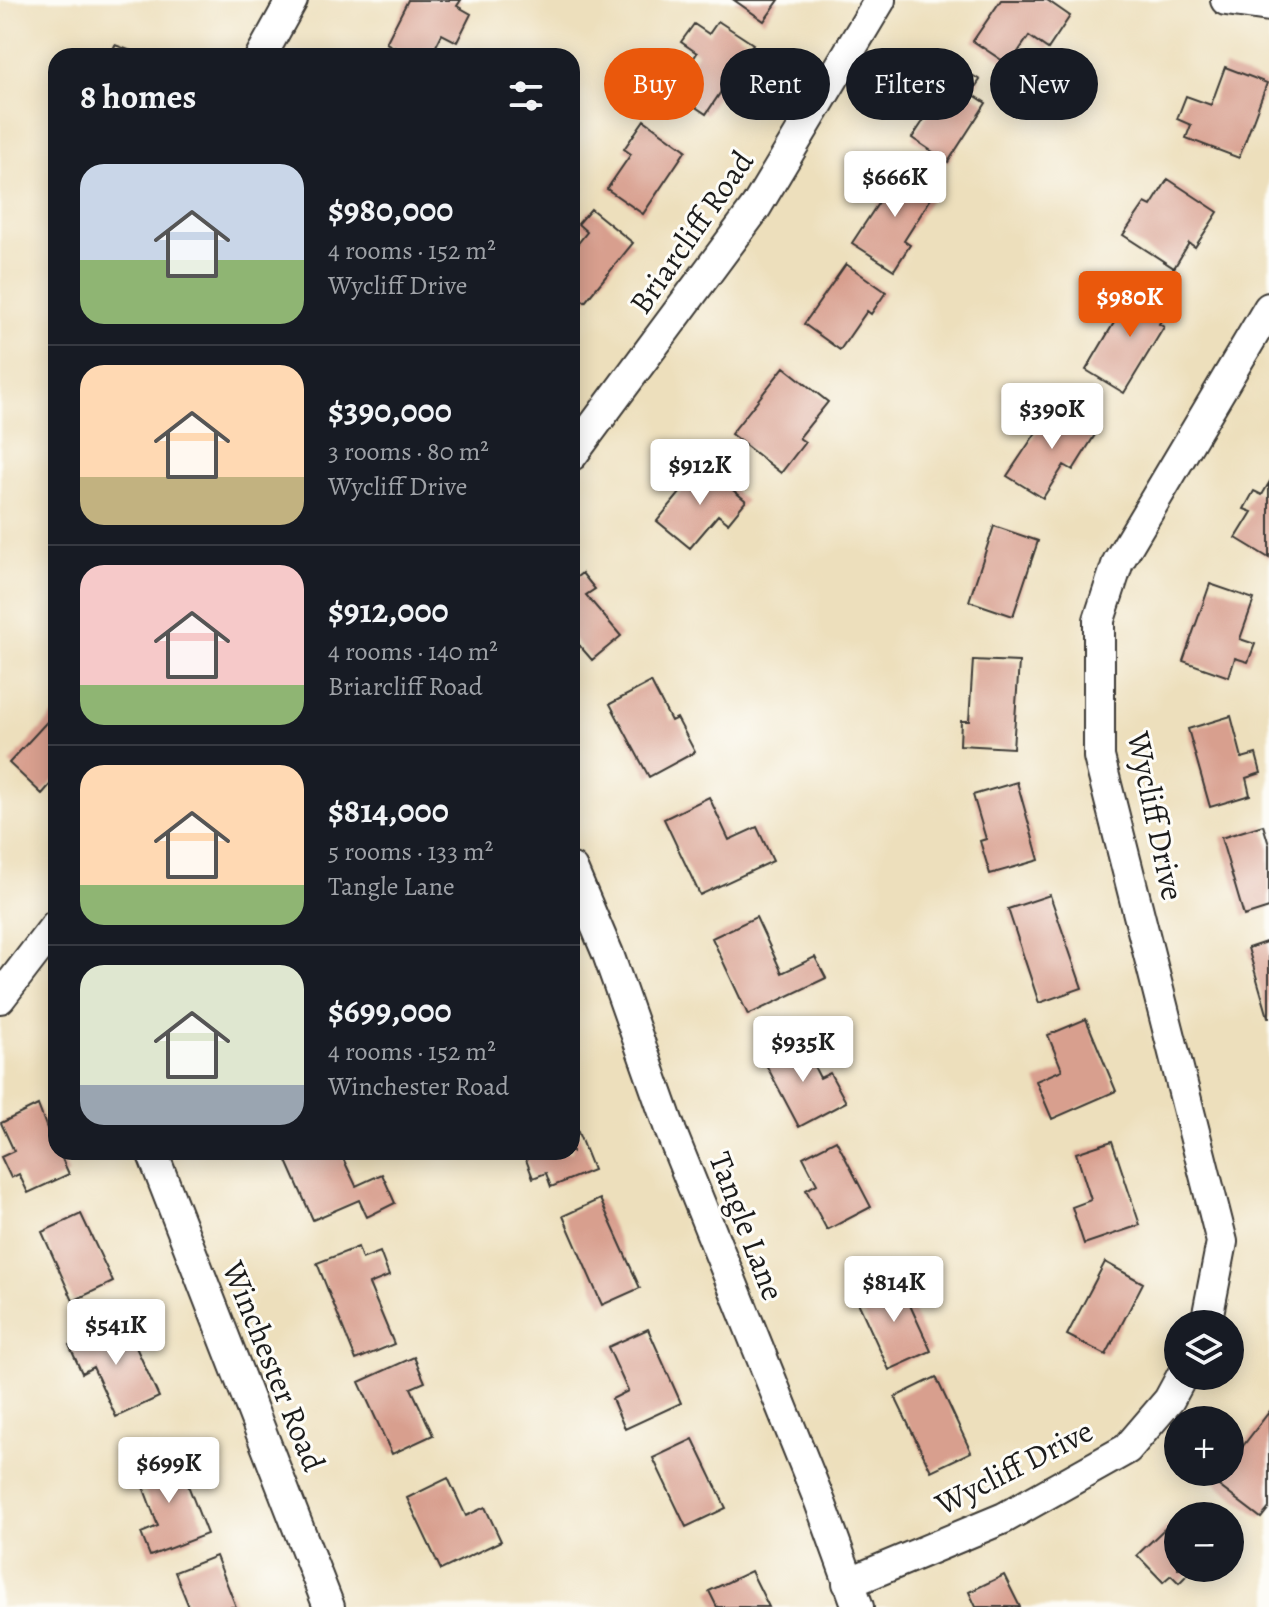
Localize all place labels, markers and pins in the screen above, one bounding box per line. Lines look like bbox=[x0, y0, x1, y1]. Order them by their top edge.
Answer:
pin: $666K bbox=[839, 151, 951, 219]
pin: $980K bbox=[1074, 271, 1186, 339]
pin: $390K bbox=[996, 383, 1108, 451]
pin: $912K bbox=[644, 439, 756, 507]
pin: $935K bbox=[747, 1016, 859, 1084]
pin: $814K bbox=[838, 1256, 950, 1324]
pin: $541K bbox=[60, 1299, 172, 1367]
pin: $699K bbox=[113, 1437, 225, 1505]

